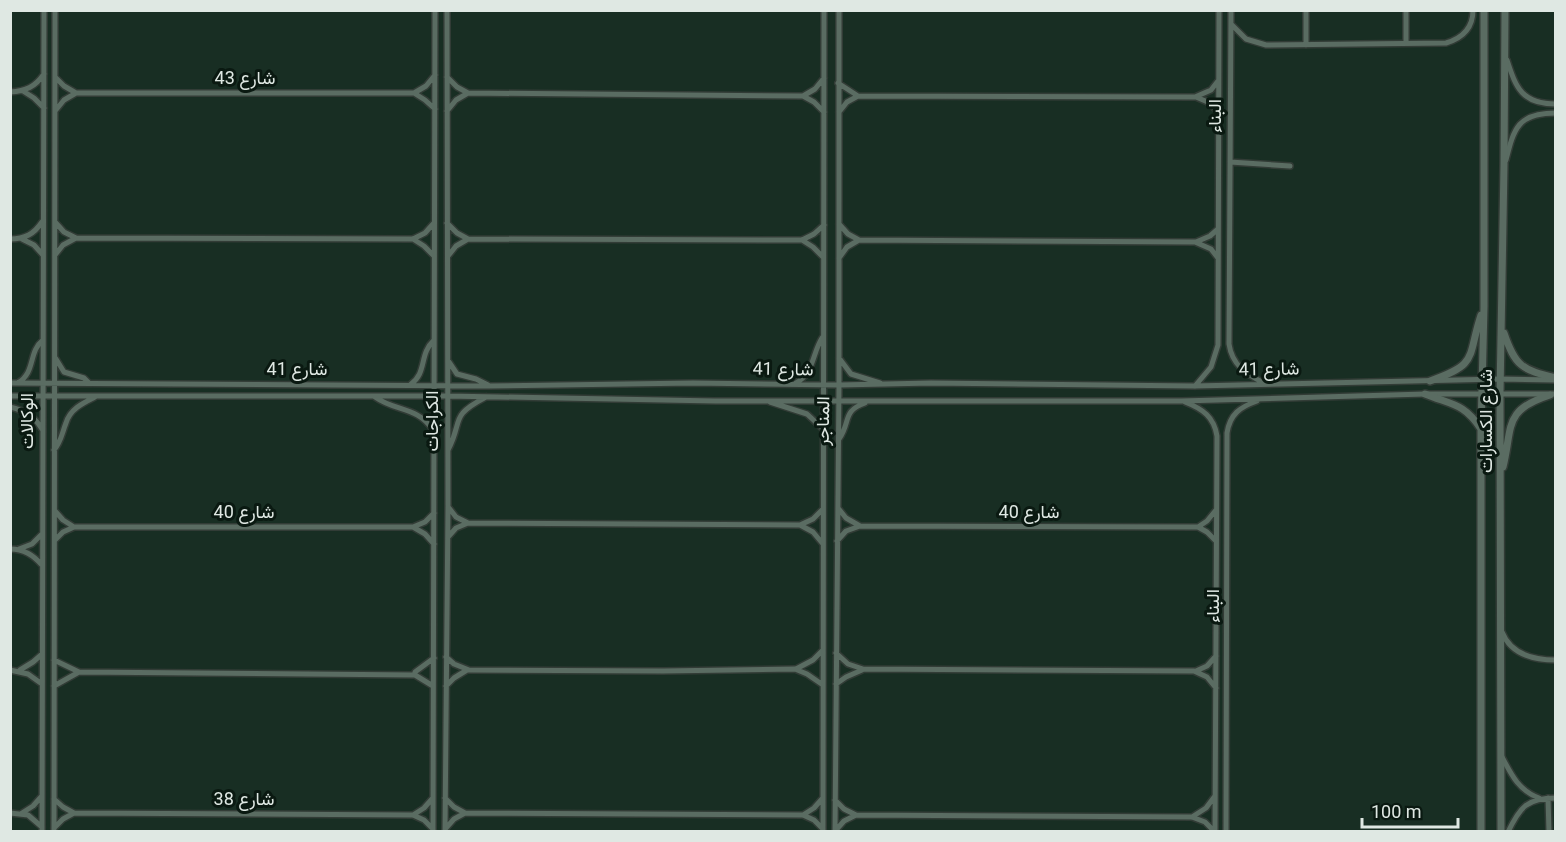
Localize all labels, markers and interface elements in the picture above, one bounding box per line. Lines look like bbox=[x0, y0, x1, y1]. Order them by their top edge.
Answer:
street label: شارع 43 bbox=[215, 67, 275, 90]
street label: البناء bbox=[1204, 99, 1225, 133]
street label: شارع 41 bbox=[752, 357, 814, 382]
street label: شارع 41 bbox=[1238, 357, 1300, 382]
street label: شارع 41 bbox=[267, 358, 327, 381]
street label: شارع الكسارات bbox=[1475, 369, 1498, 473]
street label: الكراجات bbox=[421, 391, 443, 451]
street label: الوكالات bbox=[16, 393, 38, 449]
street label: المناجر bbox=[812, 396, 834, 447]
street label: شارع 40 bbox=[214, 501, 274, 524]
street label: شارع 40 bbox=[999, 501, 1059, 524]
street label: البناء bbox=[1202, 589, 1223, 623]
street label: شارع 38 bbox=[214, 788, 274, 811]
scale bar bbox=[1362, 791, 1458, 829]
text: 100 m bbox=[1371, 801, 1422, 822]

